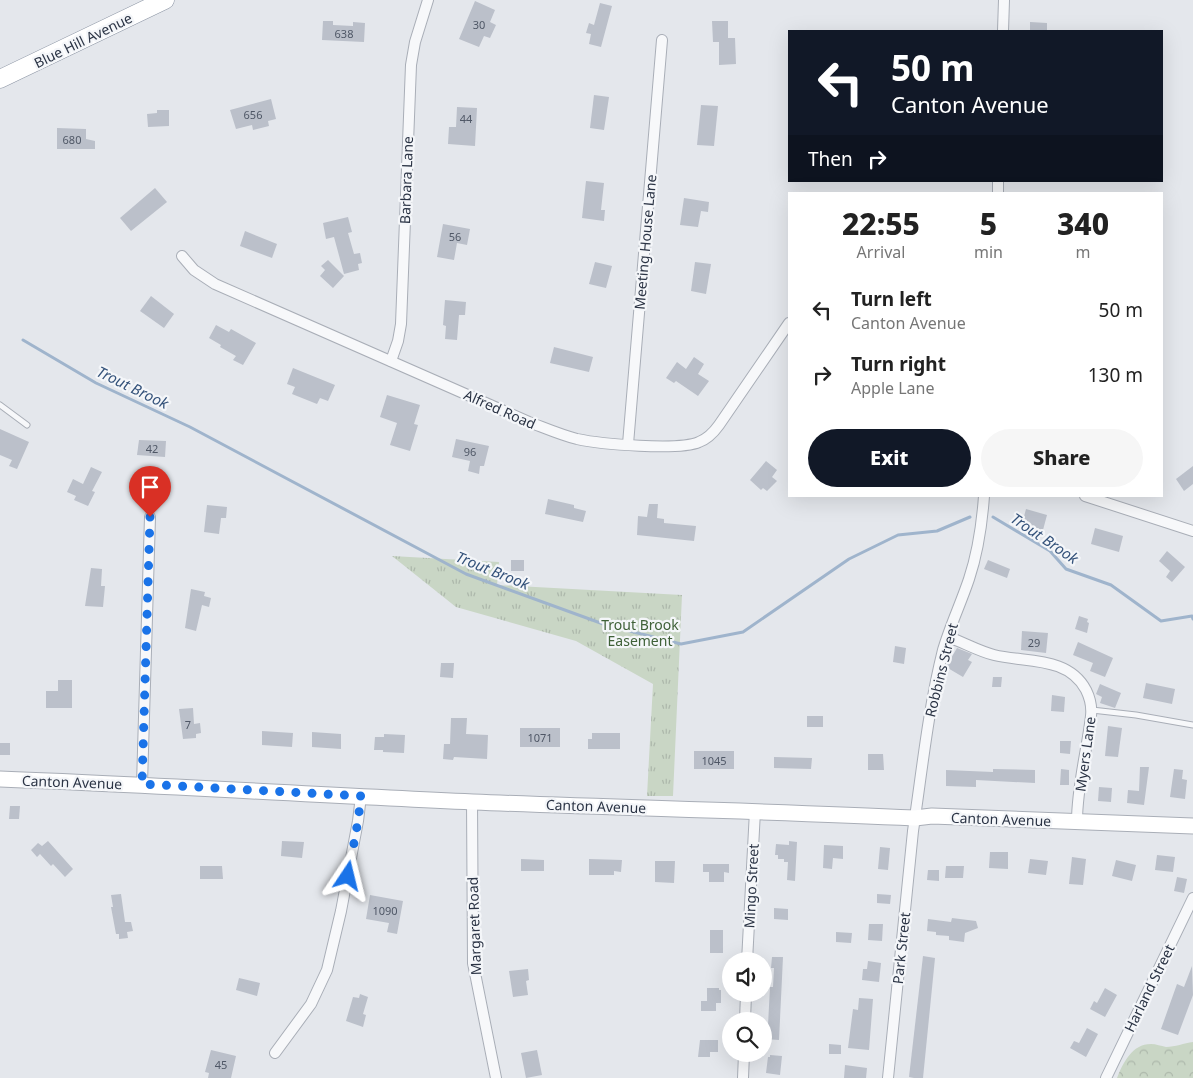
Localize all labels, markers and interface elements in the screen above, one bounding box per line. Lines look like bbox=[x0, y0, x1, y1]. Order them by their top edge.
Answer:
street label: Blue Hill Avenue bbox=[31, 8, 135, 72]
house number: 30 bbox=[473, 17, 485, 32]
house number: 638 bbox=[335, 26, 353, 41]
text: 50 m bbox=[891, 44, 974, 91]
icon: left bbox=[808, 50, 873, 115]
text: Canton Avenue bbox=[891, 89, 1049, 119]
house number: 656 bbox=[244, 107, 262, 122]
house number: 44 bbox=[460, 111, 473, 126]
house number: 680 bbox=[63, 132, 81, 147]
street label: Barbara Lane bbox=[395, 136, 417, 224]
icon: right bbox=[863, 145, 891, 173]
text: Then bbox=[808, 146, 853, 172]
street label: Meeting House Lane bbox=[630, 174, 660, 310]
text: 22:55 bbox=[842, 203, 920, 244]
text: 5 bbox=[980, 203, 997, 244]
text: 340 bbox=[1057, 203, 1109, 244]
house number: 56 bbox=[449, 229, 461, 244]
text: Arrival bbox=[857, 241, 905, 263]
text: min bbox=[974, 241, 1003, 263]
text: m bbox=[1075, 241, 1090, 263]
text: Turn left bbox=[851, 286, 932, 312]
icon: left bbox=[808, 296, 836, 324]
text: 50 m bbox=[1099, 297, 1143, 323]
text: Canton Avenue bbox=[851, 312, 966, 334]
text: Turn right bbox=[851, 351, 946, 377]
water label: Trout Brook bbox=[94, 361, 173, 413]
icon: right bbox=[808, 361, 836, 389]
text: 130 m bbox=[1088, 362, 1143, 388]
text: Apple Lane bbox=[851, 377, 935, 399]
street label: Alfred Road bbox=[461, 385, 539, 433]
button: Exit bbox=[808, 429, 971, 487]
button: Share bbox=[981, 429, 1143, 487]
house number: 42 bbox=[146, 441, 158, 456]
house number: 96 bbox=[464, 444, 476, 459]
pin bbox=[129, 466, 171, 517]
icon: arrive bbox=[136, 473, 164, 501]
water label: Trout Brook bbox=[1007, 508, 1083, 568]
water label: Trout Brook bbox=[453, 546, 533, 594]
park label: Trout Brook Easement bbox=[601, 615, 679, 650]
street label: Robbins Street bbox=[920, 621, 962, 719]
house number: 29 bbox=[1028, 635, 1040, 650]
street label: Myers Lane bbox=[1070, 715, 1100, 793]
house number: 7 bbox=[185, 717, 191, 732]
house number: 1071 bbox=[527, 730, 553, 745]
house number: 1045 bbox=[701, 753, 727, 768]
street label: Canton Avenue bbox=[22, 771, 123, 793]
street label: Canton Avenue bbox=[546, 795, 647, 817]
street label: Canton Avenue bbox=[951, 808, 1052, 830]
street label: Mingo Street bbox=[739, 843, 763, 929]
position arrow bbox=[321, 849, 373, 901]
street label: Margaret Road bbox=[463, 876, 485, 976]
house number: 1090 bbox=[372, 903, 398, 918]
street label: Park Street bbox=[888, 911, 914, 985]
street label: Harland Street bbox=[1120, 941, 1178, 1035]
map controls bbox=[722, 952, 772, 1062]
button: sound bbox=[722, 952, 772, 1002]
button: search bbox=[722, 1012, 772, 1062]
house number: 45 bbox=[215, 1057, 227, 1072]

